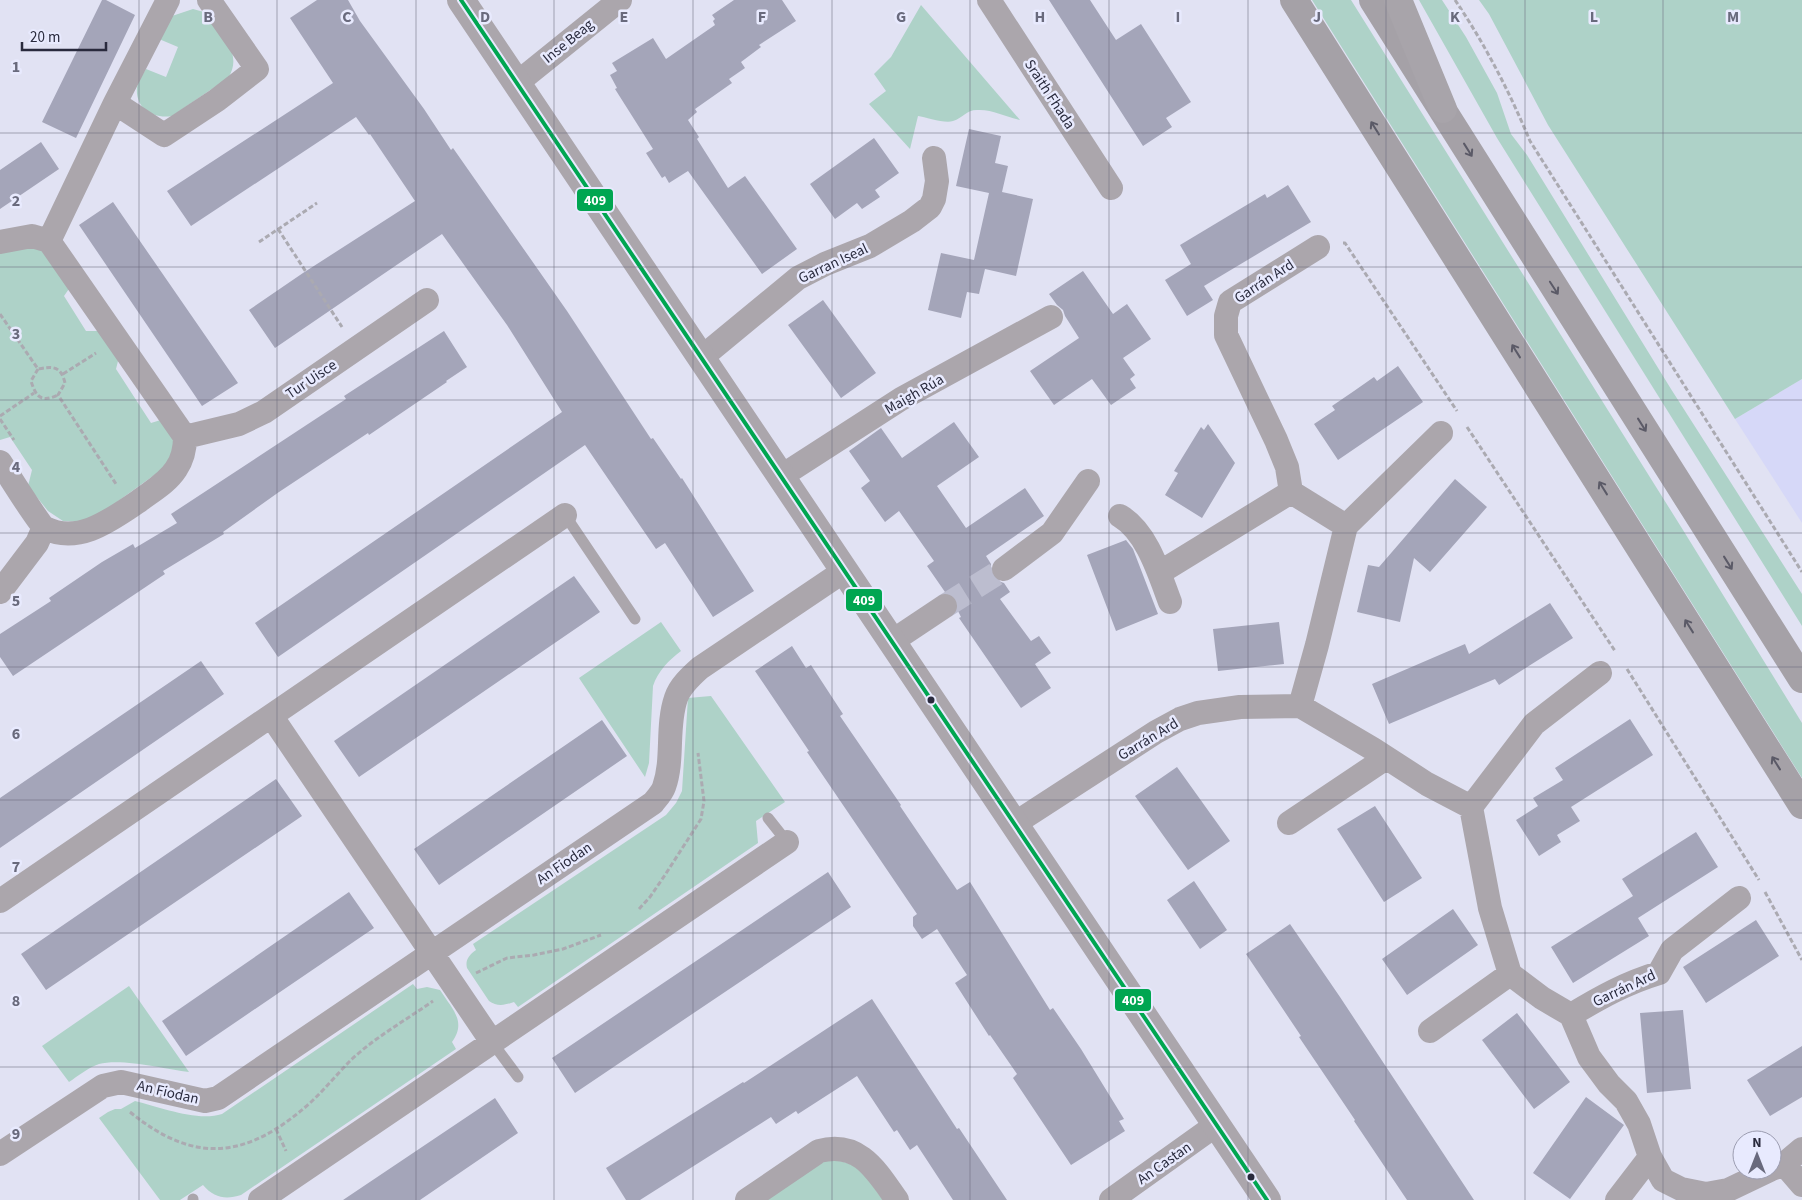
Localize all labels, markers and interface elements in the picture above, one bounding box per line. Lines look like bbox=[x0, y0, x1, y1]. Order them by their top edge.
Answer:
text: B bbox=[203, 6, 213, 28]
text: C bbox=[342, 6, 352, 28]
text: D bbox=[480, 6, 490, 28]
text: E bbox=[620, 6, 628, 28]
text: F bbox=[758, 6, 766, 28]
text: G bbox=[896, 6, 906, 28]
text: H bbox=[1035, 6, 1045, 28]
text: I bbox=[1176, 6, 1180, 28]
text: J bbox=[1313, 6, 1321, 28]
text: K bbox=[1450, 6, 1460, 28]
text: L bbox=[1590, 6, 1598, 28]
text: M bbox=[1727, 6, 1739, 28]
street label: Inse Beag bbox=[538, 14, 599, 68]
scale bar bbox=[22, 20, 106, 52]
text: 20 m bbox=[30, 27, 60, 48]
street label: Sraith Fhada bbox=[1019, 55, 1080, 133]
text: 1 bbox=[12, 56, 20, 78]
one-way arrow bbox=[1370, 121, 1380, 135]
one-way arrow bbox=[1464, 143, 1474, 157]
line badge: 409 bbox=[576, 188, 614, 212]
text: 2 bbox=[12, 190, 20, 212]
text: 409 bbox=[584, 191, 606, 211]
street label: Garran Iseal bbox=[795, 238, 872, 289]
street label: Garrán Ard bbox=[1230, 254, 1298, 309]
one-way arrow bbox=[1549, 281, 1560, 295]
text: 3 bbox=[12, 323, 20, 345]
one-way arrow bbox=[1511, 344, 1521, 358]
street label: Tur Uisce bbox=[282, 355, 341, 404]
street label: Maigh Rúa bbox=[881, 369, 948, 420]
one-way arrow bbox=[1636, 418, 1647, 432]
text: 4 bbox=[12, 456, 21, 478]
one-way arrow bbox=[1597, 482, 1607, 496]
one-way arrow bbox=[1724, 555, 1734, 569]
line badge: 409 bbox=[845, 588, 883, 612]
text: 5 bbox=[12, 590, 20, 612]
text: 409 bbox=[853, 591, 875, 611]
one-way arrow bbox=[1684, 619, 1695, 633]
unlabelled marker bbox=[926, 695, 936, 705]
street label: Garrán Ard bbox=[1114, 713, 1182, 766]
text: 6 bbox=[12, 723, 20, 745]
one-way arrow bbox=[1771, 757, 1781, 771]
street label: An Fiodan bbox=[532, 837, 596, 890]
text: 7 bbox=[12, 856, 20, 878]
street label: Garrán Ard bbox=[1589, 965, 1659, 1012]
line badge: 409 bbox=[1114, 988, 1152, 1012]
text: 8 bbox=[12, 990, 20, 1012]
text: 409 bbox=[1122, 991, 1144, 1011]
street label: An Fiodan bbox=[135, 1075, 201, 1110]
text: 9 bbox=[12, 1123, 20, 1145]
north arrow bbox=[1732, 1130, 1782, 1180]
text: N bbox=[1752, 1133, 1762, 1153]
street label: An Castan bbox=[1133, 1137, 1196, 1190]
unlabelled marker bbox=[1246, 1172, 1256, 1182]

